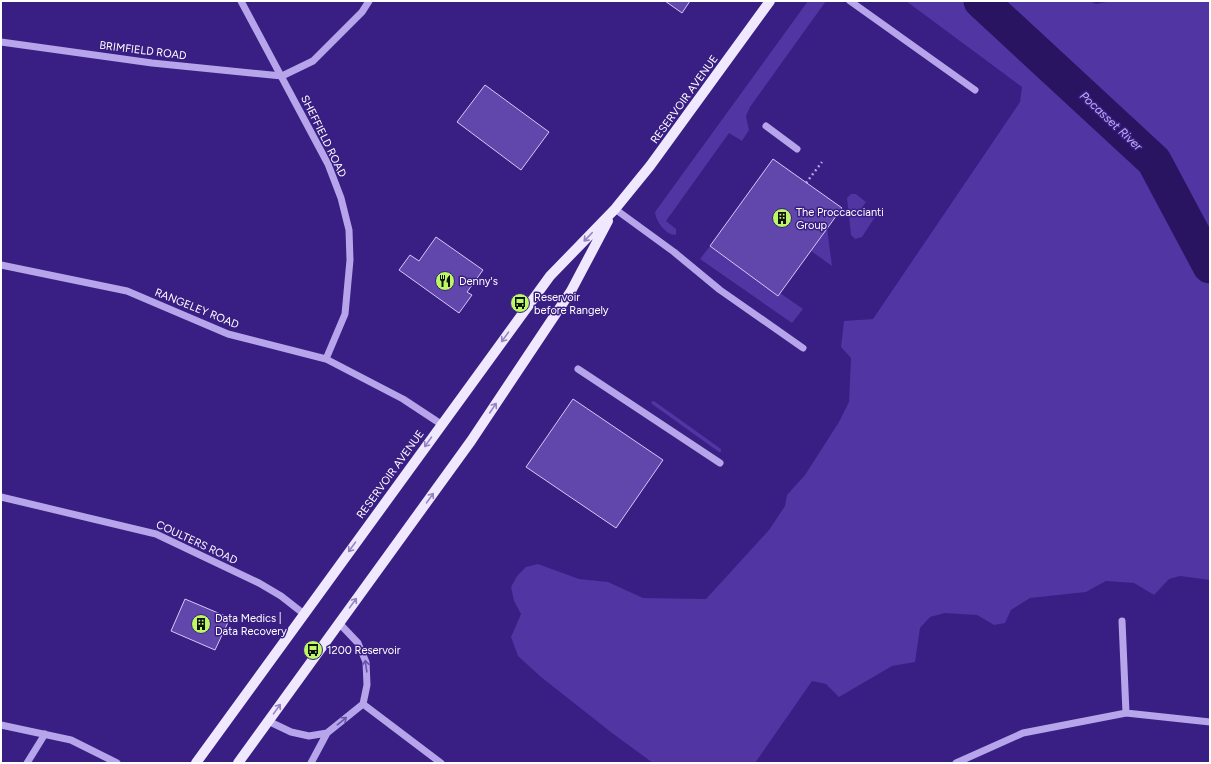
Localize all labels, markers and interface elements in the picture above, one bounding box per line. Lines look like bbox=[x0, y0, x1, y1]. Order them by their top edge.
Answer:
street label: BRIMFIELD ROAD bbox=[99, 39, 188, 62]
street label: RESERVOIR AVENUE bbox=[648, 53, 721, 146]
water label: Pocasset River bbox=[1077, 89, 1146, 154]
street label: SHEFFIELD ROAD bbox=[298, 93, 349, 180]
place label: The Proccaccianti Group bbox=[796, 206, 884, 232]
building icon: The Proccaccianti Group bbox=[771, 207, 793, 229]
one-way arrow bbox=[583, 232, 593, 242]
restaurant icon: Denny's bbox=[434, 270, 456, 292]
place label: Denny's bbox=[459, 275, 498, 288]
street label: RANGELEY ROAD bbox=[153, 286, 241, 331]
place label: Reservoir before Rangely bbox=[534, 291, 609, 317]
bus stop icon: Reservoir before Rangely bbox=[509, 292, 531, 314]
one-way arrow bbox=[501, 332, 510, 343]
one-way arrow bbox=[489, 403, 497, 414]
street label: RESERVOIR AVENUE bbox=[354, 428, 427, 521]
one-way arrow bbox=[424, 436, 433, 447]
one-way arrow bbox=[425, 493, 434, 504]
street label: COULTERS ROAD bbox=[154, 518, 240, 567]
one-way arrow bbox=[348, 542, 356, 553]
one-way arrow bbox=[349, 598, 357, 609]
place label: Data Medics | Data Recovery bbox=[215, 612, 287, 638]
building icon: Data Medics | Data Recovery bbox=[190, 613, 212, 635]
bus stop icon: 1200 Reservoir bbox=[302, 639, 324, 661]
place label: 1200 Reservoir bbox=[327, 644, 401, 657]
one-way arrow bbox=[362, 659, 370, 672]
one-way arrow bbox=[273, 703, 281, 714]
one-way arrow bbox=[336, 717, 347, 726]

